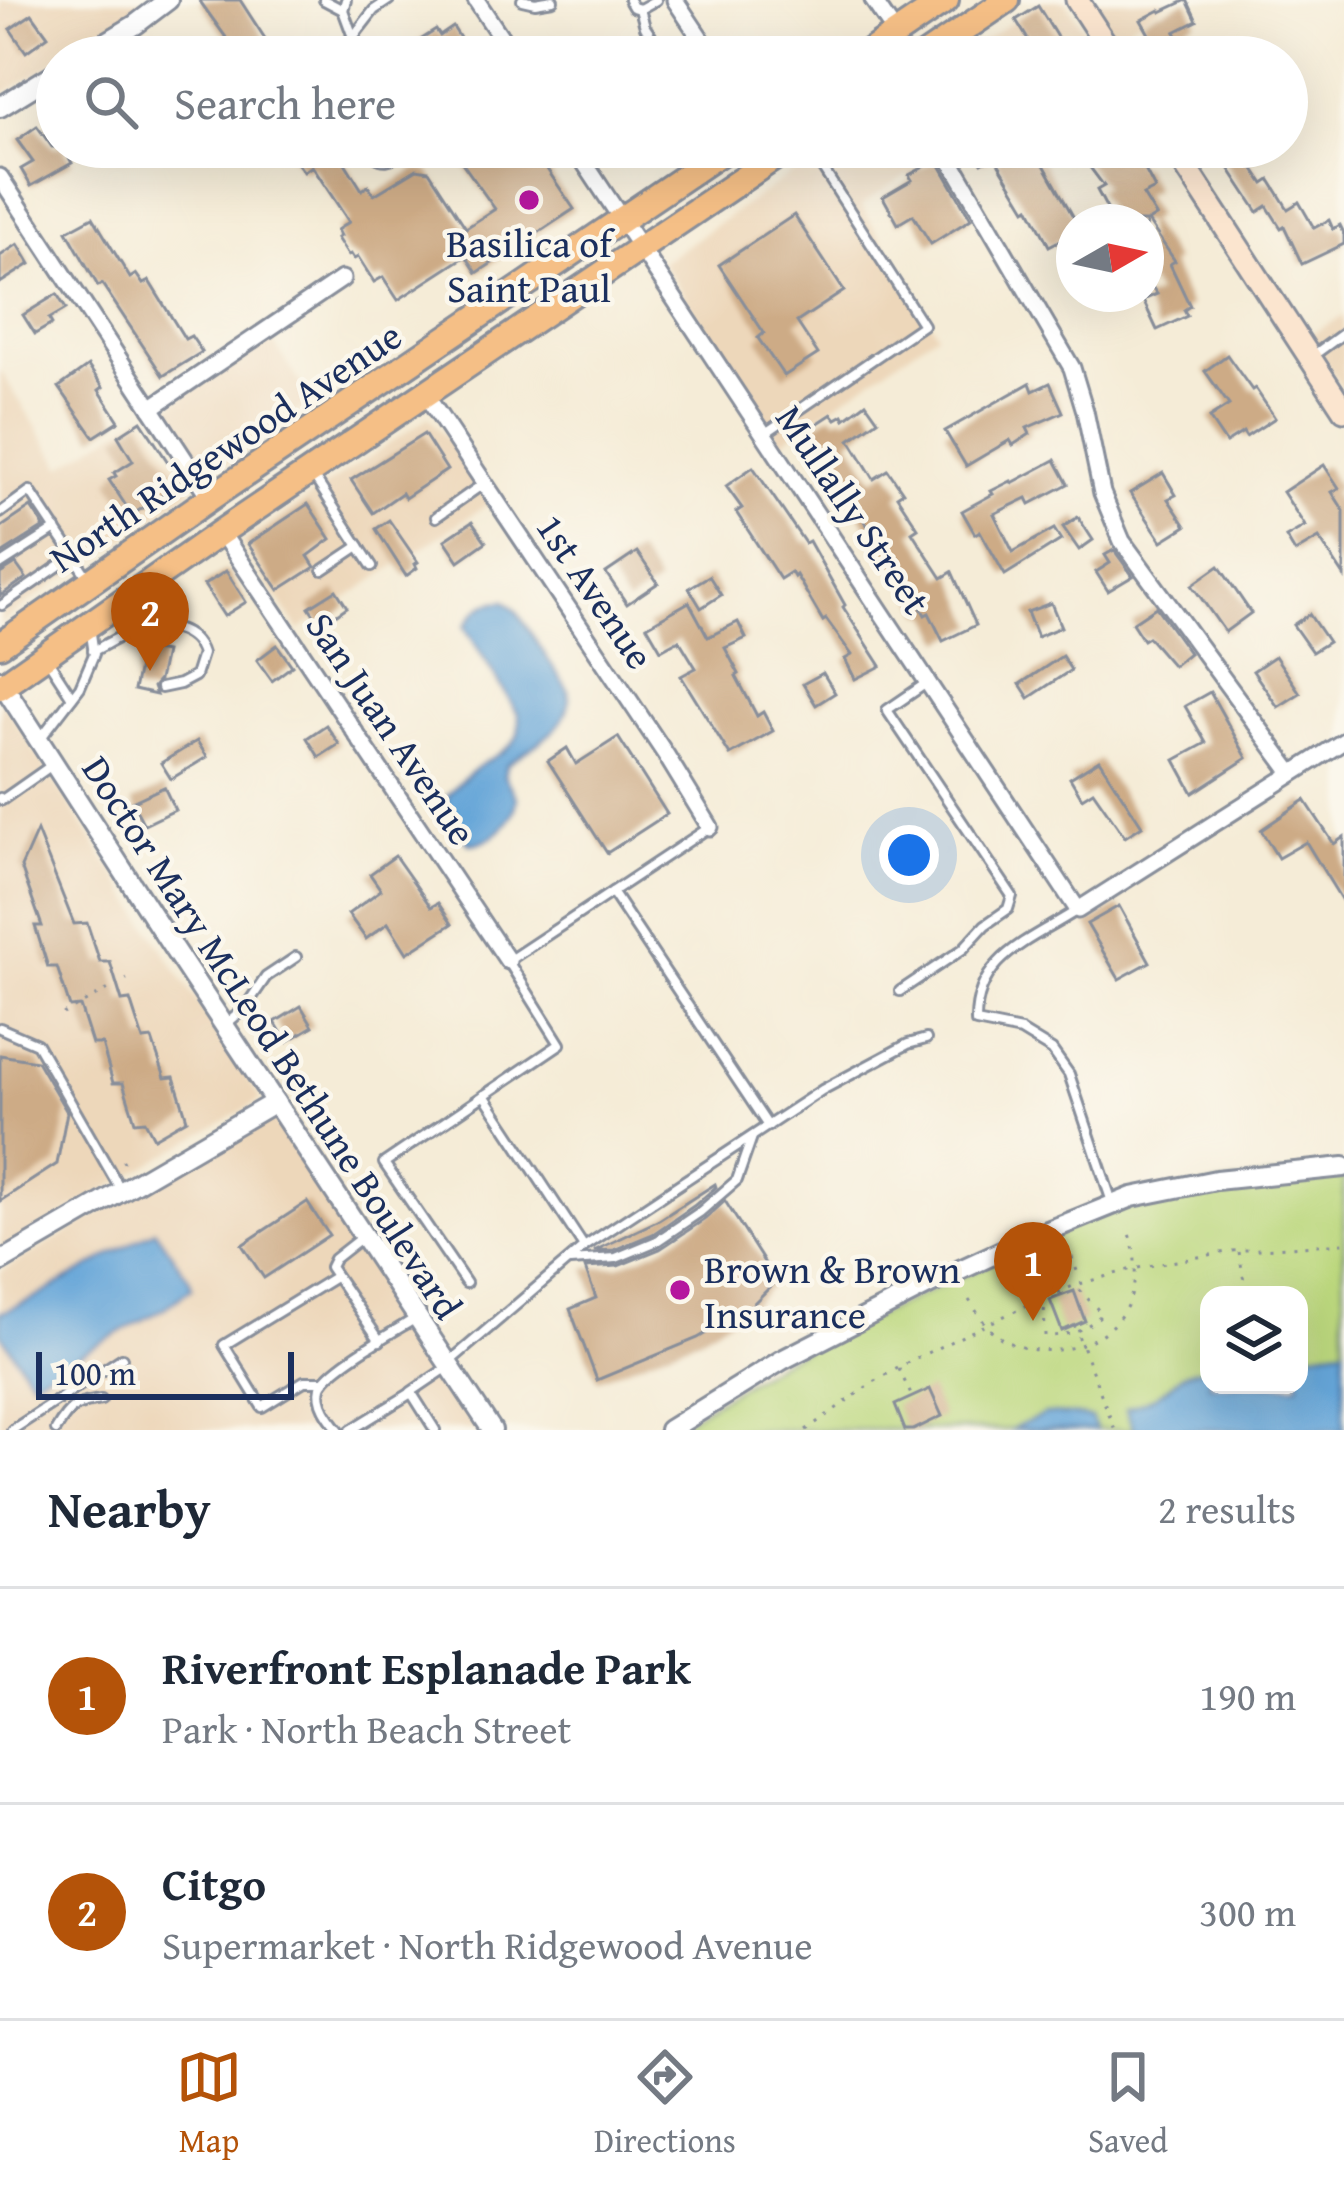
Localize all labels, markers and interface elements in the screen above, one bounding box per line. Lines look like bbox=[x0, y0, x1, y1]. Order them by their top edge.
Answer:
search box bbox=[36, 36, 1308, 168]
icon: search bbox=[78, 69, 144, 135]
text: Search here bbox=[174, 70, 396, 135]
marker: Basilica of Saint Paul bbox=[516, 187, 542, 213]
north arrow bbox=[1056, 204, 1164, 312]
place label: Basilica of Saint Paul bbox=[446, 214, 616, 316]
street label: North Ridgewood Avenue bbox=[38, 307, 412, 585]
street label: Mullally Street bbox=[763, 393, 945, 625]
street label: 1st Avenue bbox=[523, 502, 669, 680]
pin: 2 bbox=[111, 572, 189, 671]
street label: San Juan Avenue bbox=[293, 600, 491, 856]
street label: Doctor Mary McLeod Bethune Boulevard bbox=[69, 744, 477, 1330]
your location bbox=[879, 825, 939, 885]
pin: 1 bbox=[994, 1222, 1072, 1321]
place label: Brown & Brown Insurance bbox=[704, 1240, 961, 1342]
marker: Brown & Brown Insurance bbox=[667, 1277, 693, 1303]
map controls bbox=[1200, 1286, 1308, 1394]
button: layers bbox=[1200, 1286, 1308, 1394]
scale bar bbox=[36, 1346, 294, 1399]
text: 100 m bbox=[54, 1349, 136, 1397]
text: Nearby bbox=[48, 1471, 211, 1546]
text: 2 results bbox=[1158, 1480, 1296, 1537]
text: Riverfront Esplanade Park bbox=[162, 1635, 691, 1700]
text: 1 bbox=[77, 1667, 97, 1724]
text: 190 m bbox=[1199, 1667, 1296, 1724]
text: Park · North Beach Street bbox=[162, 1700, 571, 1757]
text: Citgo bbox=[162, 1851, 266, 1916]
text: 2 bbox=[77, 1883, 97, 1940]
text: 300 m bbox=[1199, 1883, 1296, 1940]
text: Supermarket · North Ridgewood Avenue bbox=[162, 1916, 812, 1973]
tab: Map bbox=[176, 2044, 242, 2164]
tab: Directions bbox=[594, 2044, 736, 2164]
tab: Saved bbox=[1088, 2044, 1168, 2164]

